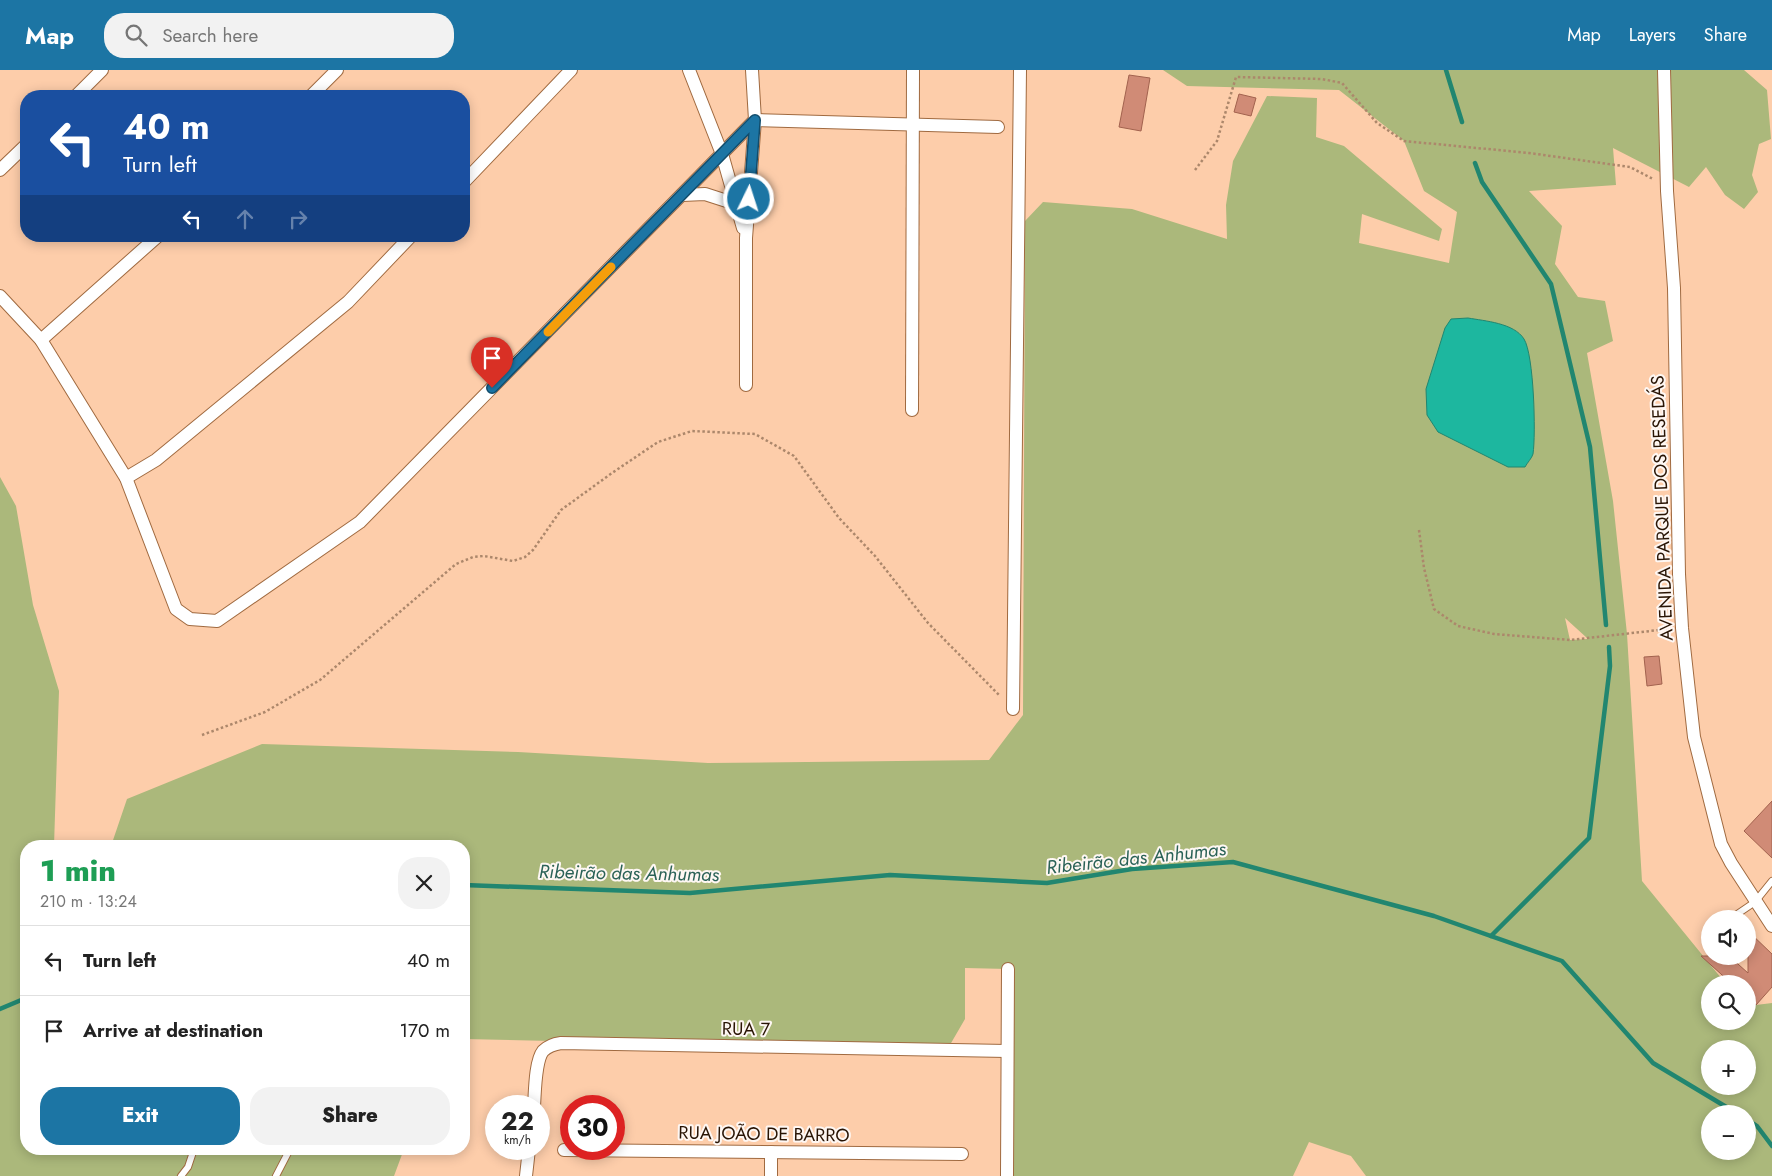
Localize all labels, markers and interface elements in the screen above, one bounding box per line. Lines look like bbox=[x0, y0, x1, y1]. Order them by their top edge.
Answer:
search box bbox=[104, 13, 454, 58]
text: Map bbox=[25, 18, 74, 53]
icon: search bbox=[122, 21, 150, 49]
text: Search here bbox=[162, 22, 258, 49]
text: Map bbox=[1567, 22, 1601, 48]
text: Layers bbox=[1629, 22, 1676, 48]
text: Share bbox=[1704, 22, 1747, 48]
text: 40 m bbox=[123, 102, 210, 152]
icon: left bbox=[40, 110, 105, 175]
text: Turn left bbox=[123, 148, 197, 180]
position arrow bbox=[722, 172, 774, 224]
icon: left bbox=[178, 205, 206, 233]
icon: ahead bbox=[231, 205, 259, 233]
icon: right bbox=[284, 205, 312, 233]
pin bbox=[471, 337, 513, 388]
icon: arrive bbox=[478, 344, 506, 372]
street label: AVENIDA PARQUE DOS RESEDÁS bbox=[1644, 375, 1680, 641]
water label: Ribeirão das Anhumas bbox=[1045, 835, 1228, 881]
text: 1 min bbox=[40, 849, 116, 892]
button: close bbox=[398, 857, 450, 909]
water label: Ribeirão das Anhumas bbox=[539, 858, 720, 888]
text: 210 m · 13:24 bbox=[40, 890, 137, 913]
map controls bbox=[1701, 910, 1756, 1160]
button: sound bbox=[1701, 910, 1756, 965]
icon: left bbox=[40, 947, 68, 975]
text: Turn left bbox=[83, 947, 156, 974]
text: 40 m bbox=[407, 947, 450, 974]
button: search bbox=[1701, 975, 1756, 1030]
street label: RUA 7 bbox=[722, 1016, 771, 1042]
icon: arrive bbox=[40, 1017, 68, 1045]
text: Arrive at destination bbox=[83, 1017, 263, 1044]
text: 170 m bbox=[400, 1017, 450, 1044]
button: + bbox=[1701, 1040, 1756, 1095]
button: Exit bbox=[40, 1087, 240, 1145]
button: Share bbox=[250, 1087, 450, 1145]
speed limit sign: 30 bbox=[560, 1095, 625, 1160]
text: 22 bbox=[501, 1103, 534, 1139]
button: − bbox=[1701, 1105, 1756, 1160]
street label: RUA JOÃO DE BARRO bbox=[678, 1120, 850, 1148]
text: km/h bbox=[504, 1131, 531, 1149]

